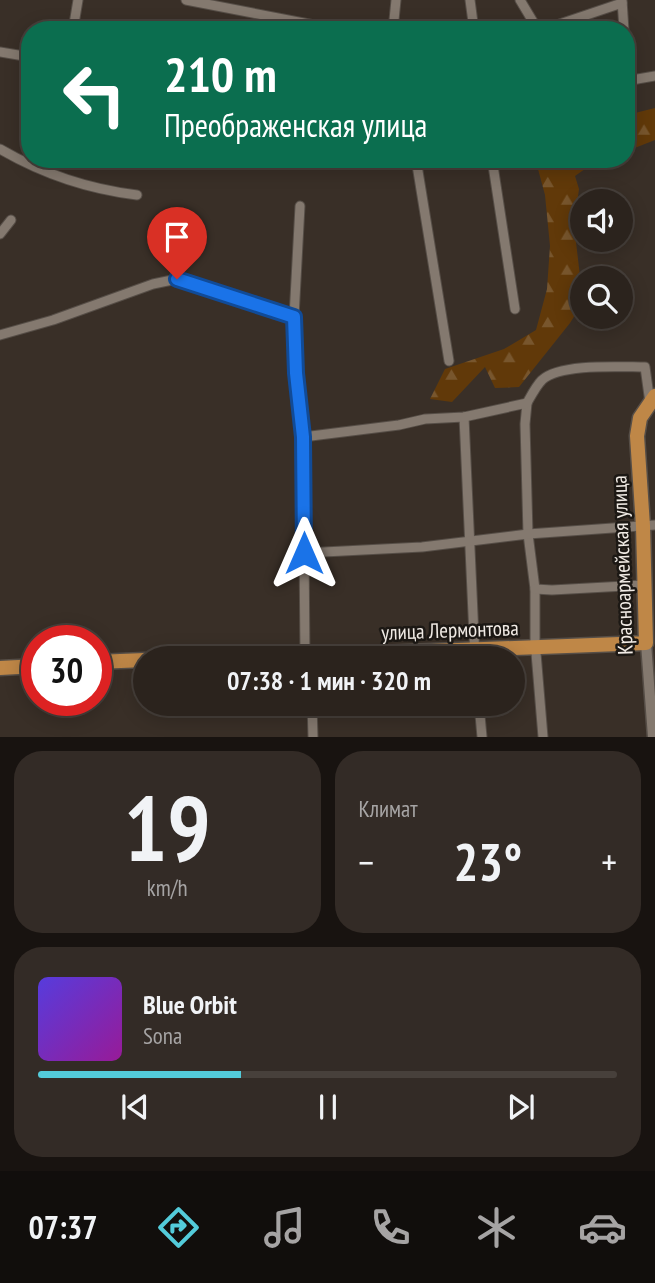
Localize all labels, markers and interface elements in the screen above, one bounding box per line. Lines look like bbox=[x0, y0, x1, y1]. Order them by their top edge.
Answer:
text: 210 m bbox=[164, 42, 277, 106]
icon: left bbox=[49, 49, 140, 140]
text: Преображенская улица bbox=[164, 104, 427, 146]
map controls bbox=[570, 189, 633, 329]
button: sound bbox=[570, 189, 633, 252]
pin bbox=[147, 207, 207, 279]
icon: arrive bbox=[158, 218, 196, 256]
button: search bbox=[570, 266, 633, 329]
street label: Красноармейская улица bbox=[605, 475, 639, 655]
position arrow bbox=[267, 516, 341, 590]
street label: улица Лермонтова bbox=[381, 614, 519, 646]
speed limit sign: 30 bbox=[21, 625, 112, 716]
text: 07:38 · 1 мин · 320 m bbox=[227, 664, 431, 697]
text: 19 bbox=[124, 768, 211, 886]
text: Климат bbox=[359, 794, 418, 823]
text: 23° bbox=[453, 828, 522, 895]
text: − bbox=[359, 837, 374, 886]
text: + bbox=[601, 837, 617, 886]
text: km/h bbox=[147, 873, 188, 902]
text: Blue Orbit bbox=[143, 988, 237, 1021]
text: Sona bbox=[143, 1021, 182, 1050]
icon: previous bbox=[116, 1088, 154, 1126]
icon: pause bbox=[309, 1088, 347, 1126]
icon: next bbox=[502, 1088, 540, 1126]
icon: directions bbox=[154, 1203, 203, 1252]
icon: music bbox=[260, 1203, 309, 1252]
icon: phone bbox=[366, 1203, 415, 1252]
icon: climate bbox=[472, 1203, 521, 1252]
icon: car bbox=[578, 1203, 627, 1252]
text: 07:37 bbox=[28, 1206, 98, 1248]

